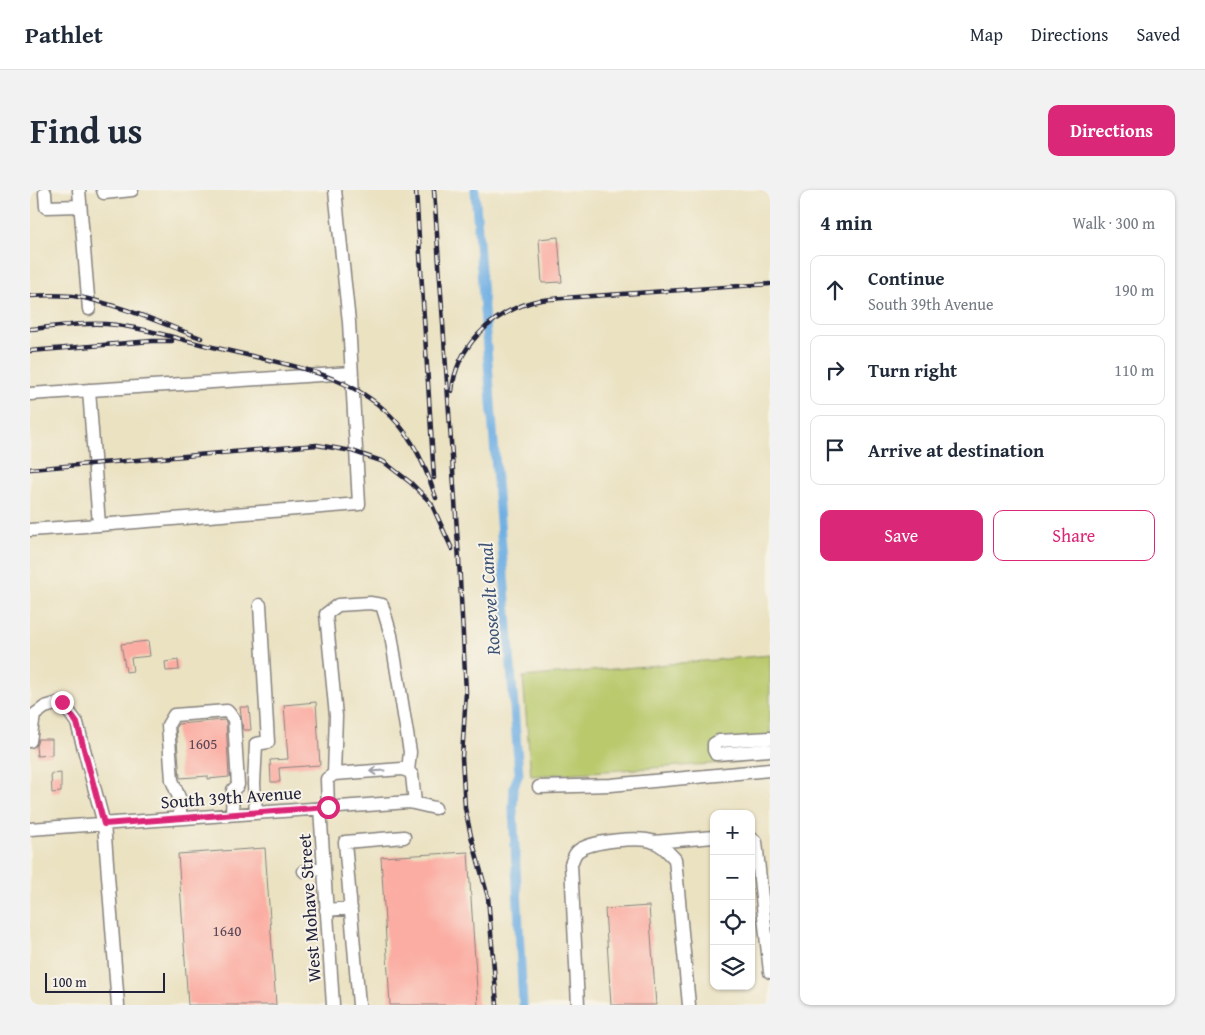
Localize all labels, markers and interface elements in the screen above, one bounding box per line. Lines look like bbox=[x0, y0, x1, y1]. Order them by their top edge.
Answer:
text: Pathlet bbox=[25, 17, 103, 52]
text: Map bbox=[970, 21, 1003, 48]
text: Directions bbox=[1031, 21, 1108, 48]
text: Saved bbox=[1136, 21, 1180, 48]
text: Find us bbox=[30, 105, 143, 156]
button: Directions bbox=[1048, 105, 1175, 156]
text: 4 min bbox=[820, 207, 872, 238]
text: Walk · 300 m bbox=[1072, 211, 1155, 235]
text: Continue bbox=[868, 264, 945, 292]
icon: ahead bbox=[821, 276, 849, 304]
text: 190 m bbox=[1114, 278, 1154, 302]
text: South 39th Avenue bbox=[868, 292, 994, 316]
icon: right bbox=[821, 356, 849, 384]
text: Turn right bbox=[868, 356, 957, 384]
text: 110 m bbox=[1114, 358, 1154, 382]
icon: arrive bbox=[821, 436, 849, 464]
text: Arrive at destination bbox=[868, 436, 1044, 464]
button: Save bbox=[820, 510, 983, 561]
button: Share bbox=[993, 510, 1155, 561]
water label: Roosevelt Canal bbox=[471, 541, 507, 657]
route end bbox=[51, 691, 74, 714]
house number: 1605 bbox=[189, 733, 217, 754]
one-way arrow bbox=[369, 766, 385, 775]
street label: South 39th Avenue bbox=[160, 779, 302, 815]
route start bbox=[317, 796, 340, 819]
map controls bbox=[710, 810, 755, 990]
button: + bbox=[710, 810, 755, 855]
street label: West Mohave Street bbox=[290, 832, 328, 983]
button: − bbox=[710, 855, 755, 900]
button: locate bbox=[710, 900, 755, 945]
house number: 1640 bbox=[213, 920, 241, 941]
button: layers bbox=[710, 945, 755, 990]
scale bar bbox=[45, 970, 165, 993]
text: 100 m bbox=[52, 972, 87, 992]

